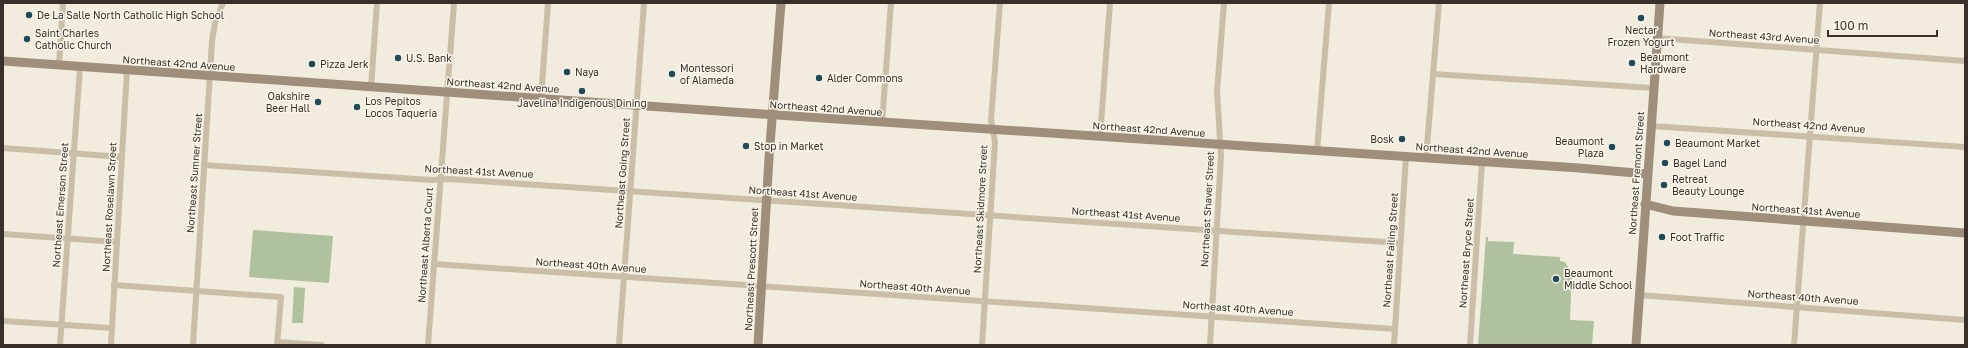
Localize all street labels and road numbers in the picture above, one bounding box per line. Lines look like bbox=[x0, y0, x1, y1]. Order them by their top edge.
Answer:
street label: Northeast 43rd Avenue bbox=[1708, 26, 1820, 46]
street label: Northeast 42nd Avenue bbox=[122, 53, 236, 73]
street label: Northeast 42nd Avenue bbox=[446, 75, 560, 95]
street label: Northeast 42nd Avenue bbox=[769, 98, 883, 118]
street label: Northeast Fremont Street bbox=[1626, 111, 1646, 235]
street label: Northeast Sumner Street bbox=[184, 113, 204, 233]
street label: Northeast 42nd Avenue bbox=[1752, 115, 1866, 135]
street label: Northeast Going Street bbox=[612, 117, 632, 229]
street label: Northeast 42nd Avenue bbox=[1092, 119, 1206, 139]
street label: Northeast 42nd Avenue bbox=[1415, 140, 1529, 160]
street label: Northeast Emerson Street bbox=[50, 142, 70, 268]
street label: Northeast Roselawn Street bbox=[100, 142, 118, 272]
street label: Northeast Skidmore Street bbox=[971, 145, 989, 273]
street label: Northeast Shaver Street bbox=[1198, 151, 1216, 267]
street label: Northeast 41st Avenue bbox=[424, 162, 534, 180]
street label: Northeast 41st Avenue bbox=[748, 183, 858, 203]
street label: Northeast Alberta Court bbox=[415, 187, 435, 303]
street label: Northeast Failing Street bbox=[1380, 192, 1400, 308]
street label: Northeast Bryce Street bbox=[1456, 197, 1476, 309]
street label: Northeast 41st Avenue bbox=[1751, 200, 1861, 220]
street label: Northeast 41st Avenue bbox=[1071, 204, 1181, 224]
street label: Northeast Prescott Street bbox=[742, 207, 760, 331]
street label: Northeast 40th Avenue bbox=[535, 255, 647, 275]
street label: Northeast 40th Avenue bbox=[859, 277, 971, 297]
street label: Northeast 40th Avenue bbox=[1747, 287, 1859, 307]
street label: Northeast 40th Avenue bbox=[1182, 298, 1294, 318]

